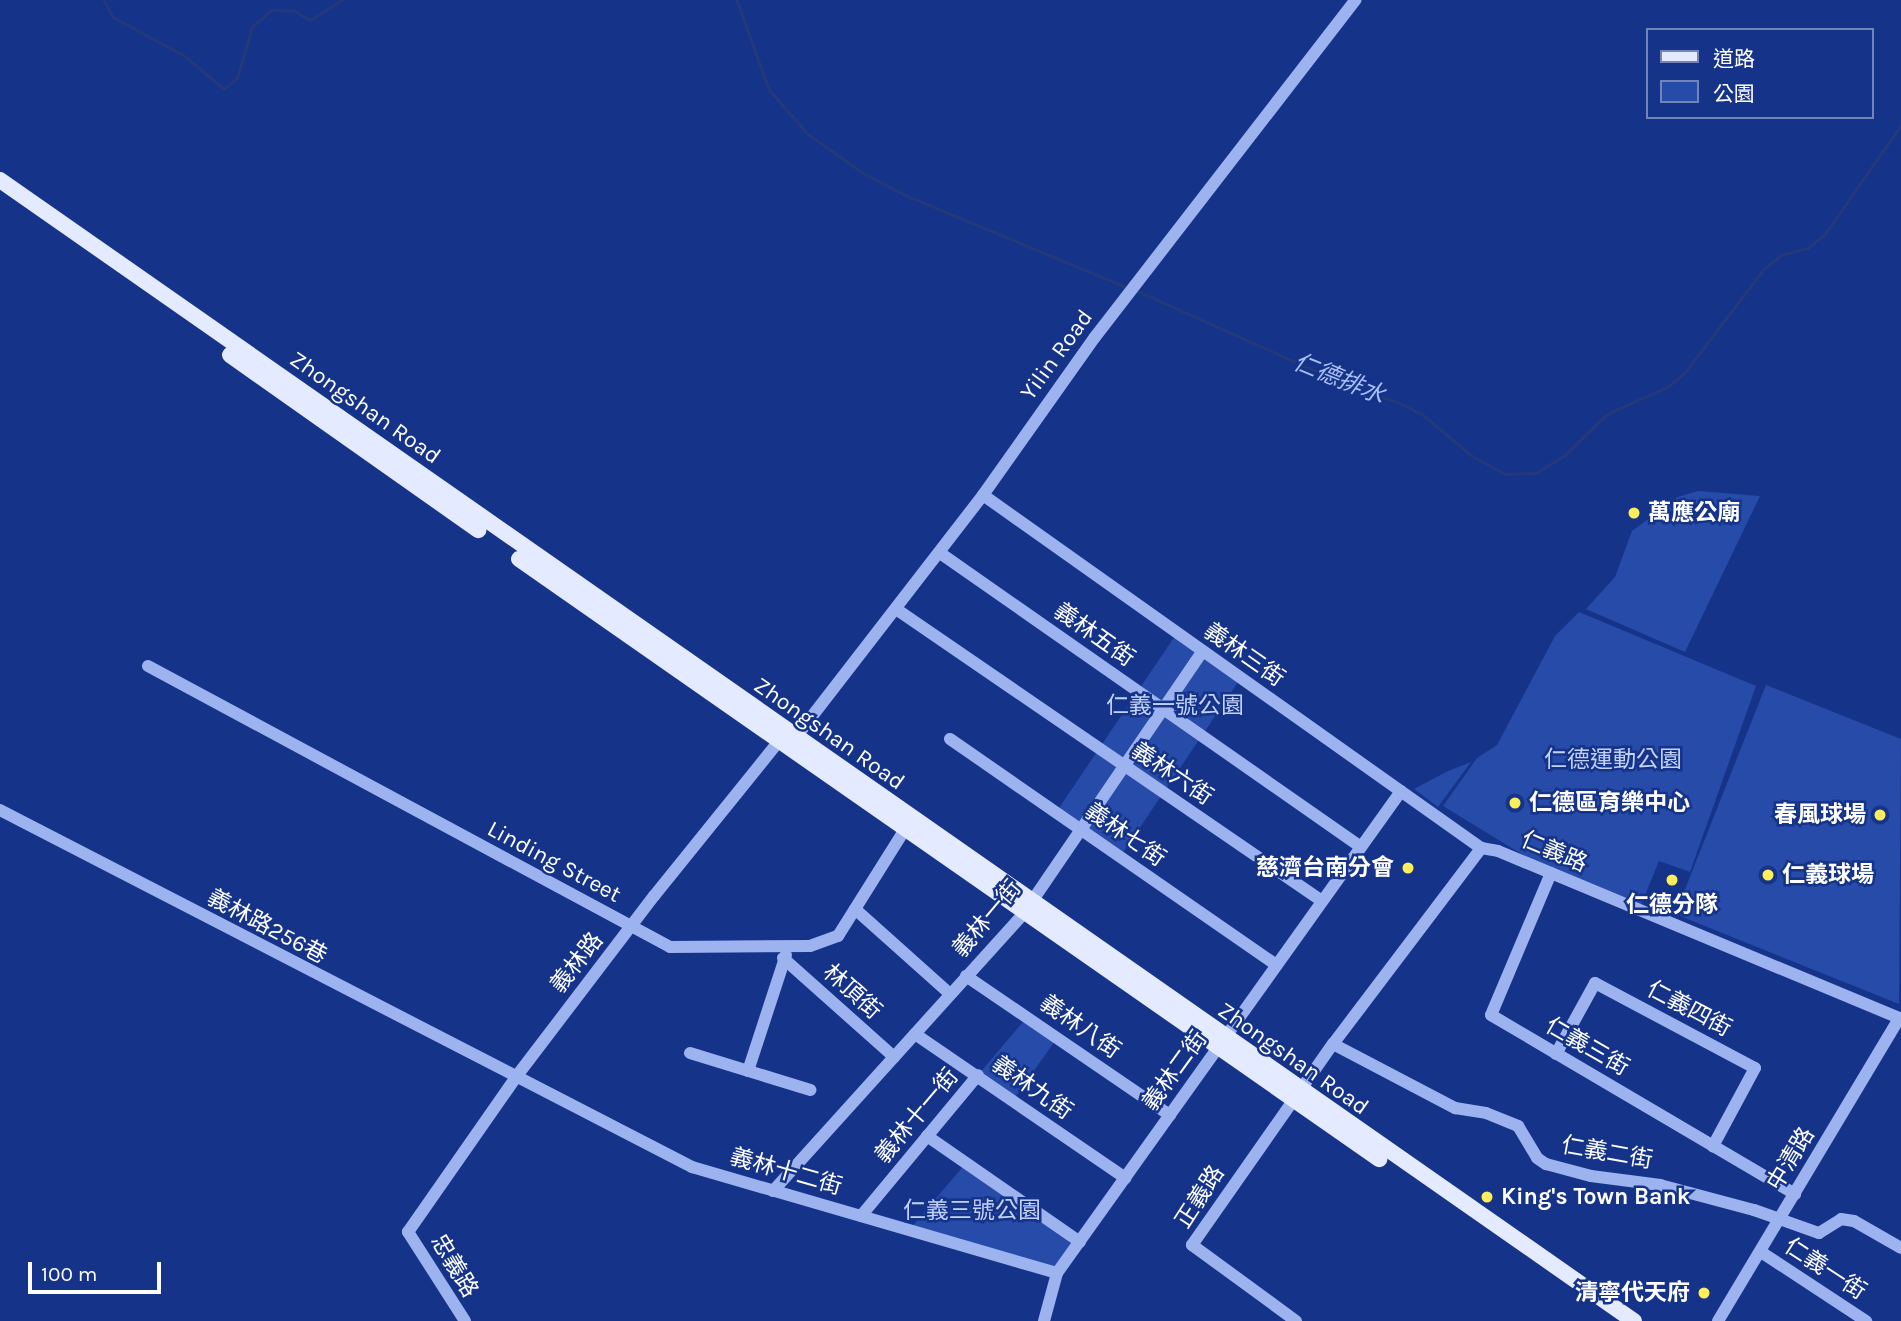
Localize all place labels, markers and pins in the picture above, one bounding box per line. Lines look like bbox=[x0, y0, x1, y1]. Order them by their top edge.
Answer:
place label: 萬應公廟 bbox=[1648, 499, 1740, 527]
marker: 萬應公廟 bbox=[1626, 505, 1642, 521]
place label: 仁德區育樂中心 bbox=[1529, 789, 1690, 817]
marker: 仁德區育樂中心 bbox=[1507, 795, 1523, 811]
place label: 春風球場 bbox=[1774, 801, 1866, 829]
marker: 春風球場 bbox=[1872, 807, 1888, 823]
place label: 慈濟台南分會 bbox=[1256, 854, 1394, 882]
marker: 慈濟台南分會 bbox=[1400, 860, 1416, 876]
place label: 仁義球場 bbox=[1782, 861, 1874, 889]
marker: 仁義球場 bbox=[1760, 867, 1776, 883]
marker: 仁德分隊 bbox=[1664, 872, 1680, 888]
place label: 仁德分隊 bbox=[1626, 891, 1718, 919]
place label: King's Town Bank bbox=[1501, 1183, 1690, 1211]
marker: King's Town Bank bbox=[1479, 1189, 1495, 1205]
place label: 清寧代天府 bbox=[1575, 1279, 1690, 1307]
marker: 清寧代天府 bbox=[1696, 1285, 1712, 1301]

